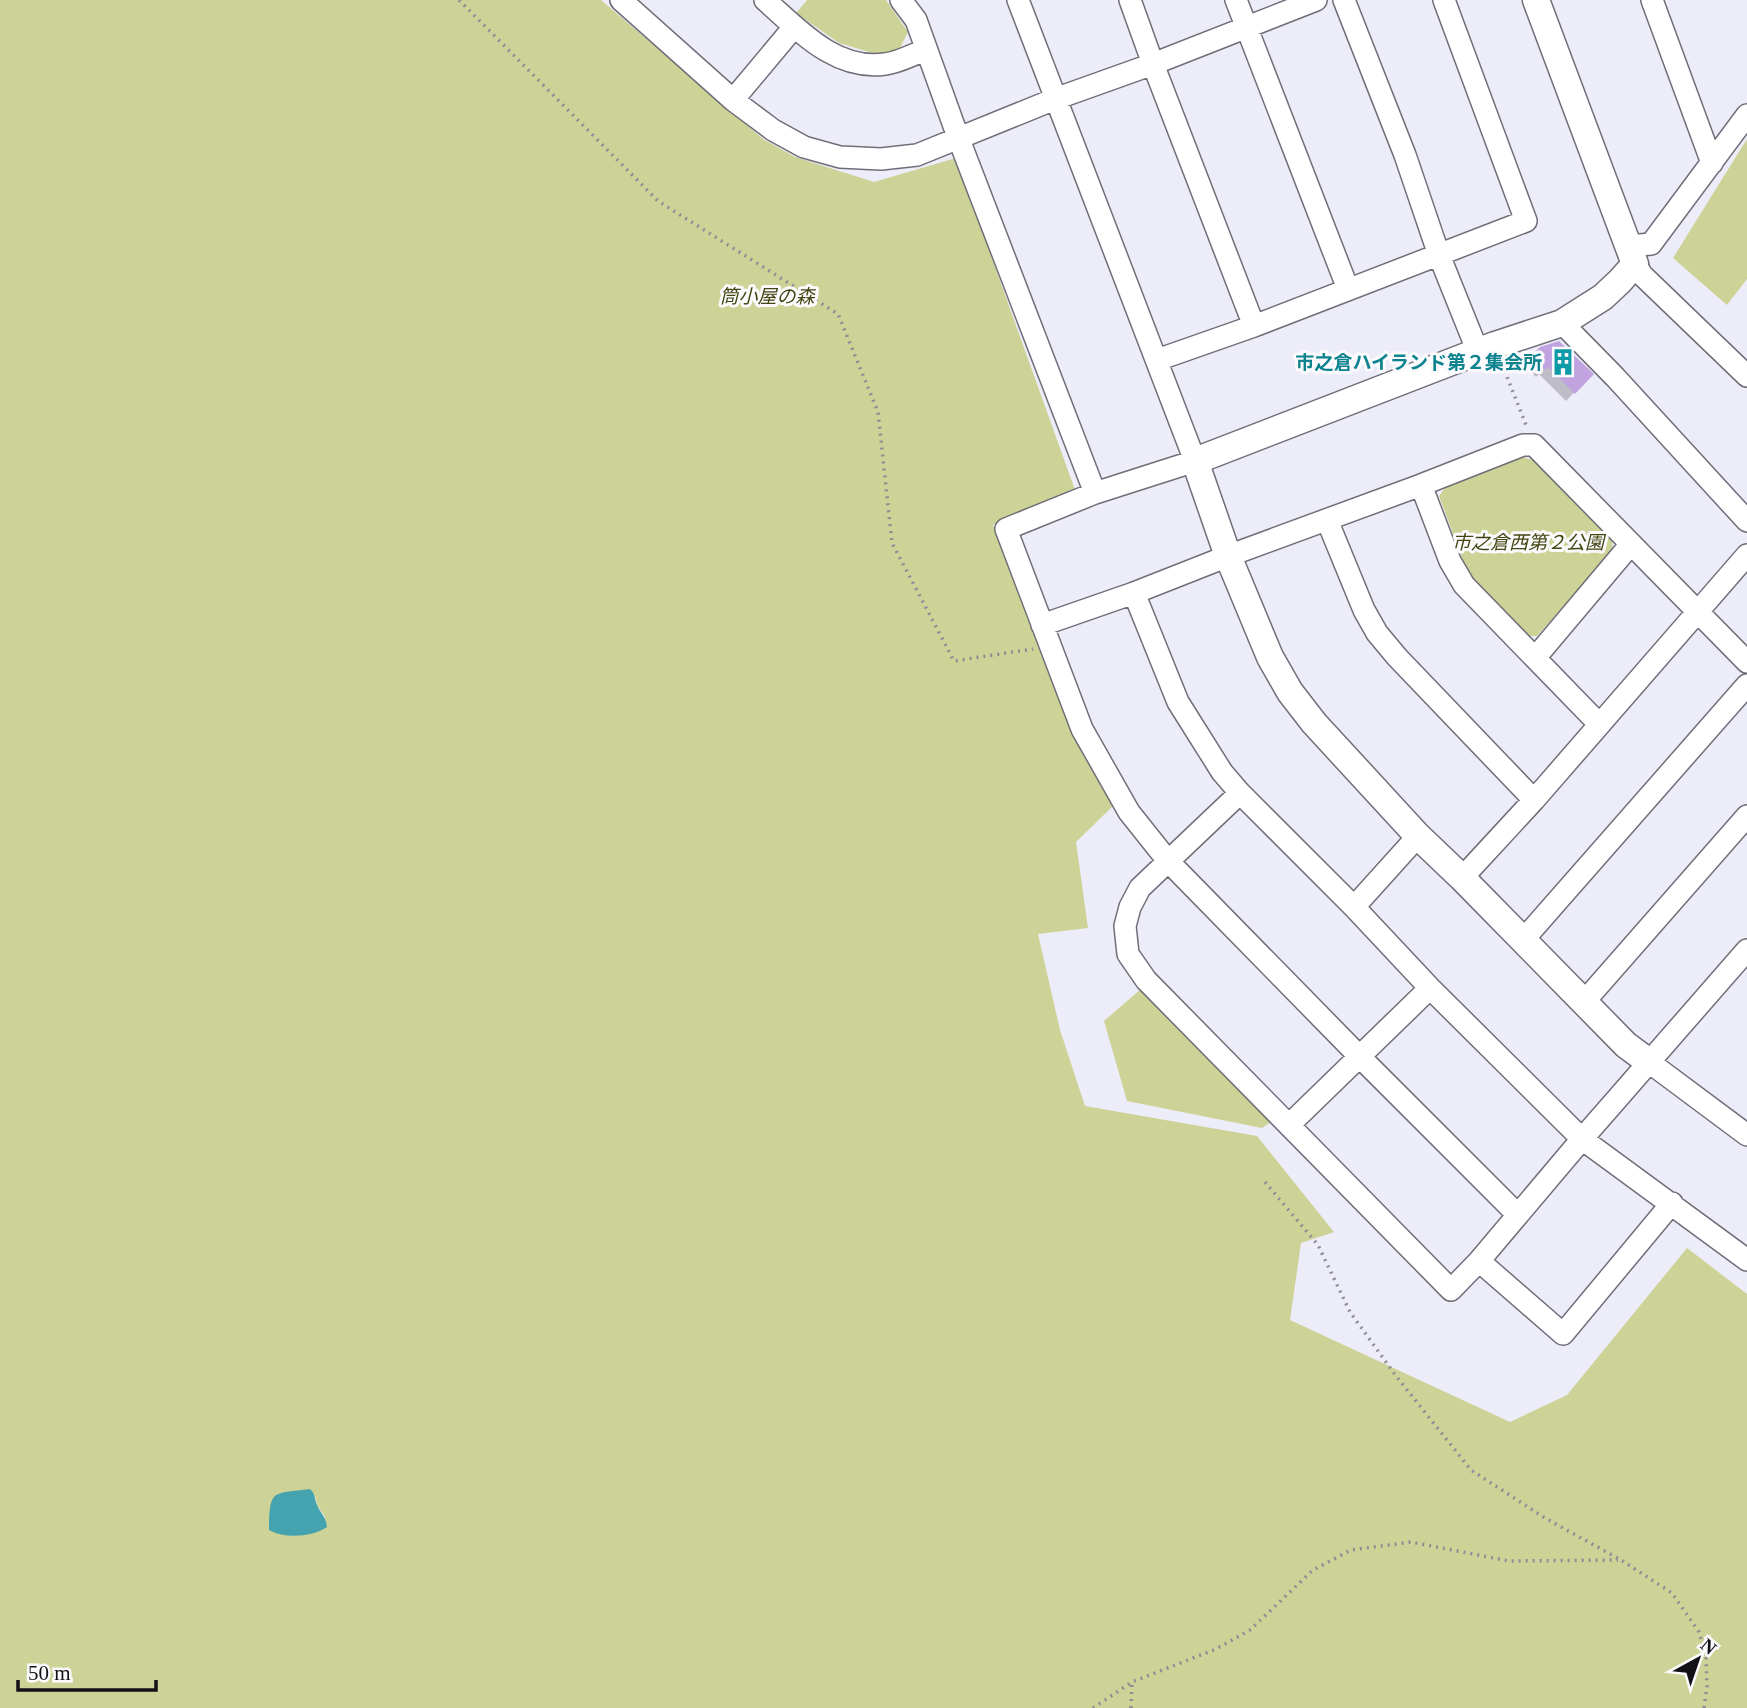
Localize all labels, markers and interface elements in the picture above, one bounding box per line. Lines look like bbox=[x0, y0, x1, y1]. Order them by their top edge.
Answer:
park label: 筒小屋の森 bbox=[719, 286, 816, 307]
building icon: 市之倉ハイランド第２集会所 bbox=[1548, 347, 1578, 377]
place label: 市之倉ハイランド第２集会所 bbox=[1295, 352, 1542, 373]
park label: 市之倉西第２公園 bbox=[1452, 532, 1607, 553]
north arrow bbox=[1663, 1624, 1733, 1694]
text: N bbox=[1697, 1634, 1721, 1659]
scale bar bbox=[18, 1648, 156, 1692]
text: 50 m bbox=[28, 1661, 71, 1685]

